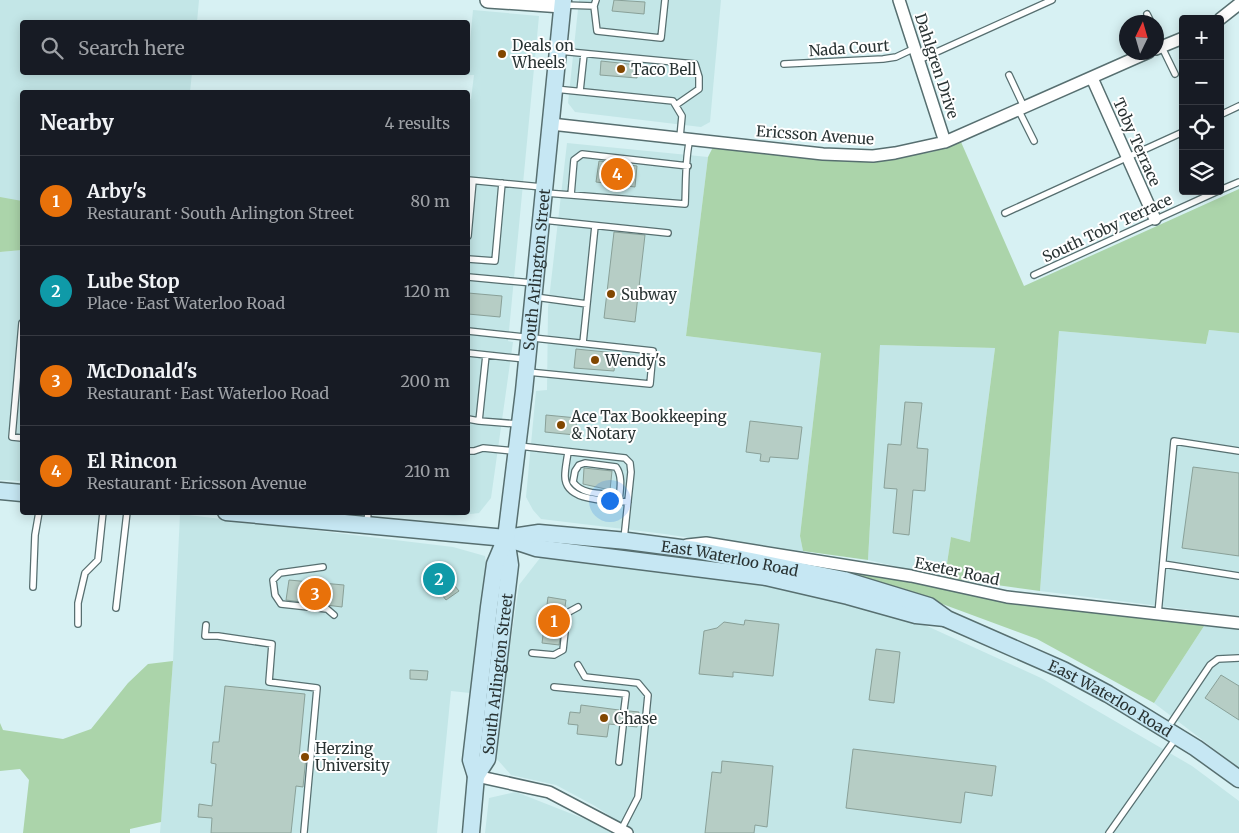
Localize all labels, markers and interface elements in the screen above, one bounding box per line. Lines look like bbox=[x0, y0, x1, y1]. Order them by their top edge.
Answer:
street label: Dahlgren Drive bbox=[911, 11, 963, 121]
north arrow bbox=[1119, 15, 1164, 60]
map controls bbox=[1179, 15, 1224, 195]
button: + bbox=[1179, 15, 1224, 60]
search box bbox=[20, 20, 470, 75]
icon: search bbox=[38, 34, 66, 62]
text: Search here bbox=[78, 36, 185, 60]
place label: Deals on Wheels bbox=[511, 36, 574, 72]
street label: Nada Court bbox=[808, 36, 890, 60]
marker: Deals on Wheels bbox=[496, 48, 508, 60]
place label: Taco Bell bbox=[631, 60, 697, 79]
button: − bbox=[1179, 60, 1224, 105]
marker: Taco Bell bbox=[615, 63, 627, 75]
street label: Toby Terrace bbox=[1109, 95, 1165, 189]
button: locate bbox=[1179, 105, 1224, 150]
text: Nearby bbox=[40, 109, 114, 136]
text: 4 results bbox=[384, 113, 450, 133]
street label: Ericsson Avenue bbox=[755, 121, 875, 149]
button: layers bbox=[1179, 150, 1224, 195]
pin: 4 bbox=[601, 155, 633, 193]
text: Arby's bbox=[87, 179, 146, 203]
street label: South Arlington Street bbox=[519, 187, 554, 351]
street label: South Toby Terrace bbox=[1039, 190, 1175, 266]
text: 1 bbox=[52, 191, 60, 211]
text: 80 m bbox=[411, 191, 450, 211]
text: Restaurant · South Arlington Street bbox=[87, 203, 354, 223]
text: Lube Stop bbox=[87, 269, 180, 293]
text: 2 bbox=[51, 281, 61, 301]
text: 120 m bbox=[404, 281, 450, 301]
place label: Subway bbox=[621, 285, 677, 304]
marker: Subway bbox=[605, 288, 617, 300]
text: Place · East Waterloo Road bbox=[87, 293, 285, 313]
place label: Wendy's bbox=[604, 351, 666, 370]
marker: Wendy's bbox=[589, 354, 601, 366]
text: McDonald's bbox=[87, 359, 197, 383]
text: 3 bbox=[51, 371, 61, 391]
text: 200 m bbox=[400, 371, 450, 391]
text: Restaurant · East Waterloo Road bbox=[87, 383, 329, 403]
place label: Ace Tax Bookkeeping & Notary bbox=[570, 407, 727, 443]
marker: Ace Tax Bookkeeping & Notary bbox=[555, 419, 567, 431]
text: El Rincon bbox=[87, 449, 177, 473]
text: 4 bbox=[51, 461, 61, 481]
text: 210 m bbox=[405, 461, 450, 481]
text: Restaurant · Ericsson Avenue bbox=[87, 473, 307, 493]
your location bbox=[597, 488, 623, 514]
street label: East Waterloo Road bbox=[660, 536, 800, 580]
street label: Exeter Road bbox=[913, 553, 1001, 589]
pin: 2 bbox=[423, 560, 455, 598]
pin: 3 bbox=[299, 575, 331, 613]
street label: South Arlington Street bbox=[478, 592, 516, 756]
pin: 1 bbox=[538, 602, 570, 640]
street label: East Waterloo Road bbox=[1046, 655, 1176, 741]
place label: Chase bbox=[614, 709, 657, 728]
marker: Chase bbox=[598, 712, 610, 724]
place label: Herzing University bbox=[315, 739, 390, 775]
marker: Herzing University bbox=[299, 751, 311, 763]

